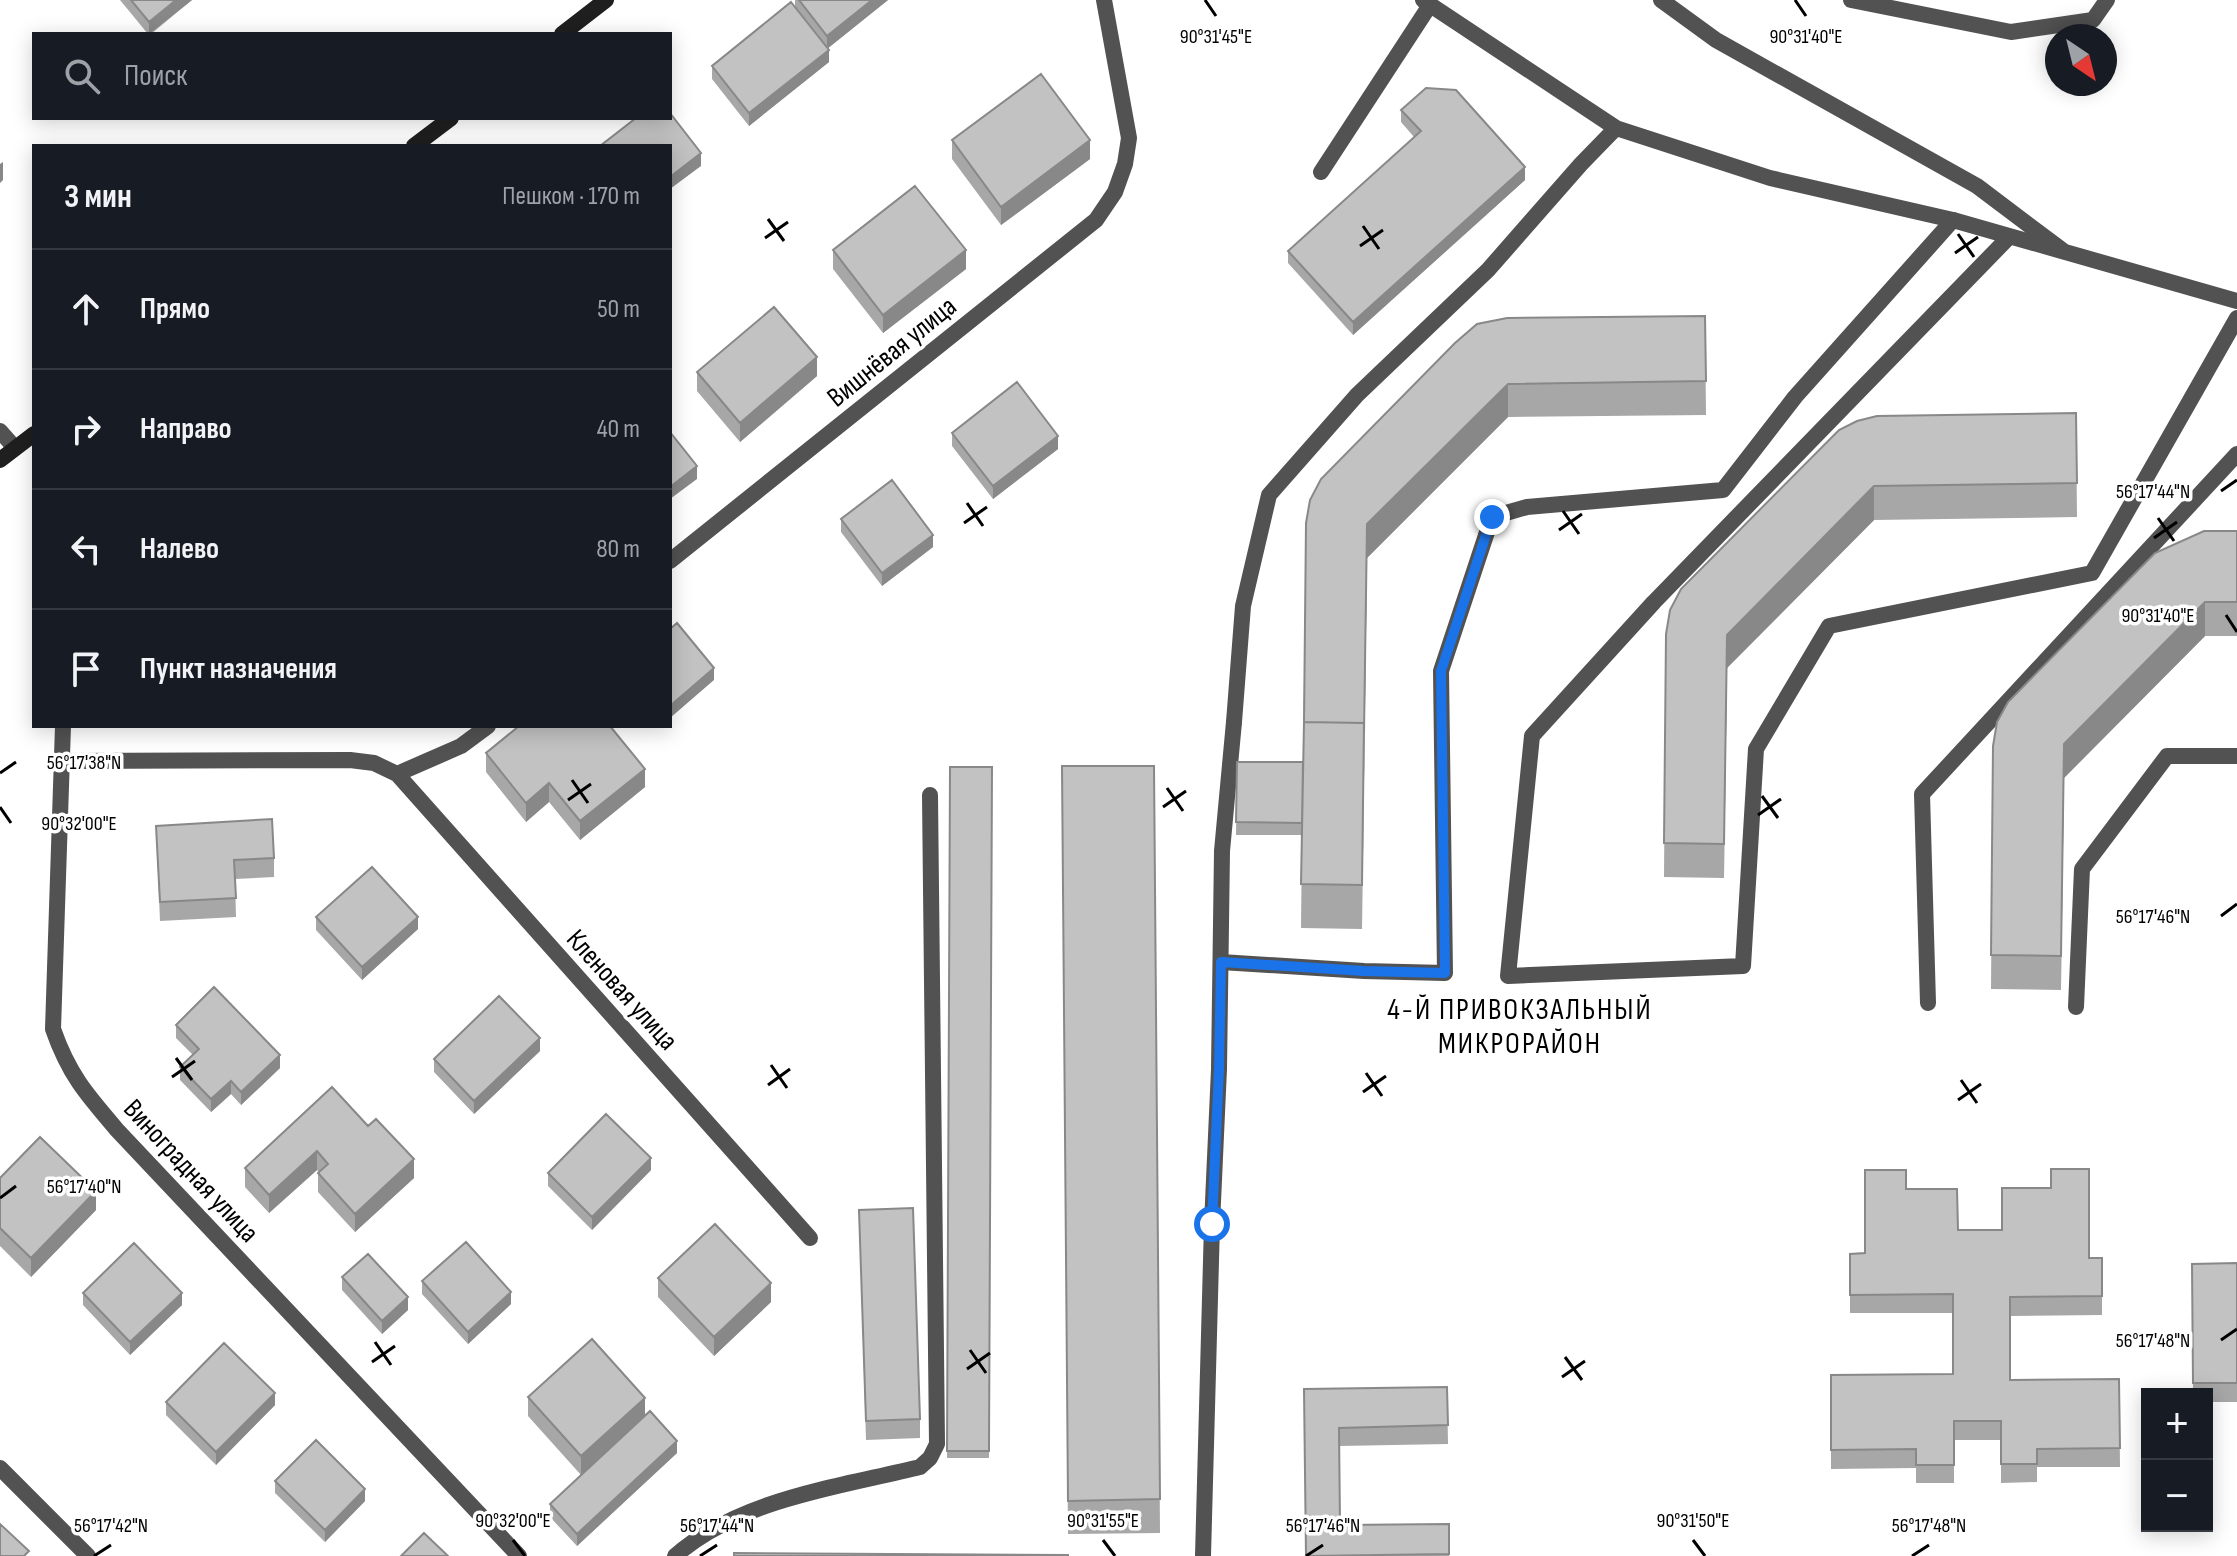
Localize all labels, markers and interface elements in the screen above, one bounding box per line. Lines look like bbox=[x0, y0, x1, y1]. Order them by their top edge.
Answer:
north arrow bbox=[2045, 24, 2117, 96]
text: 90°31'45"E bbox=[1180, 25, 1252, 49]
text: 90°31'40"E bbox=[1769, 25, 1843, 49]
search box bbox=[32, 32, 672, 120]
icon: search bbox=[60, 54, 104, 98]
text: Поиск bbox=[124, 58, 187, 94]
text: 3 мин bbox=[64, 176, 132, 217]
text: Пешком · 170 m bbox=[502, 181, 640, 212]
icon: ahead bbox=[64, 287, 108, 331]
street label: Вишнёвая улица bbox=[821, 290, 963, 414]
text: Прямо bbox=[140, 291, 210, 327]
text: 50 m bbox=[597, 294, 640, 325]
icon: right bbox=[64, 407, 108, 451]
text: Направо bbox=[140, 411, 232, 447]
text: 40 m bbox=[597, 414, 640, 445]
text: 56°17'44"N bbox=[2116, 480, 2190, 504]
route end bbox=[1474, 499, 1510, 535]
icon: left bbox=[64, 527, 108, 571]
text: Налево bbox=[140, 531, 219, 567]
text: 80 m bbox=[596, 534, 640, 565]
text: 90°31'40"E bbox=[2121, 604, 2195, 628]
icon: arrive bbox=[64, 647, 108, 691]
text: Пункт назначения bbox=[140, 651, 337, 687]
text: 56°17'38"N bbox=[47, 751, 121, 775]
text: 90°32'00"E bbox=[41, 812, 117, 836]
text: 56°17'46"N bbox=[2116, 905, 2190, 929]
street label: Кленовая улица bbox=[559, 923, 685, 1057]
district label: 4-Й ПРИВОКЗАЛЬНЫЙ МИКРОРАЙОН bbox=[1387, 992, 1653, 1062]
street label: Виноградная улица bbox=[116, 1093, 265, 1249]
text: 56°17'40"N bbox=[47, 1175, 121, 1199]
route start bbox=[1194, 1206, 1230, 1242]
text: 56°17'48"N bbox=[2116, 1329, 2190, 1353]
map controls bbox=[2141, 1388, 2213, 1532]
button: + bbox=[2141, 1388, 2213, 1460]
button: − bbox=[2141, 1460, 2213, 1532]
text: 90°32'00"E bbox=[475, 1509, 551, 1533]
text: 90°31'55"E bbox=[1067, 1509, 1139, 1533]
text: 90°31'50"E bbox=[1657, 1509, 1729, 1533]
text: 56°17'42"N bbox=[74, 1514, 148, 1538]
text: 56°17'44"N bbox=[680, 1514, 754, 1538]
text: 56°17'46"N bbox=[1286, 1514, 1360, 1538]
text: 56°17'48"N bbox=[1892, 1514, 1966, 1538]

